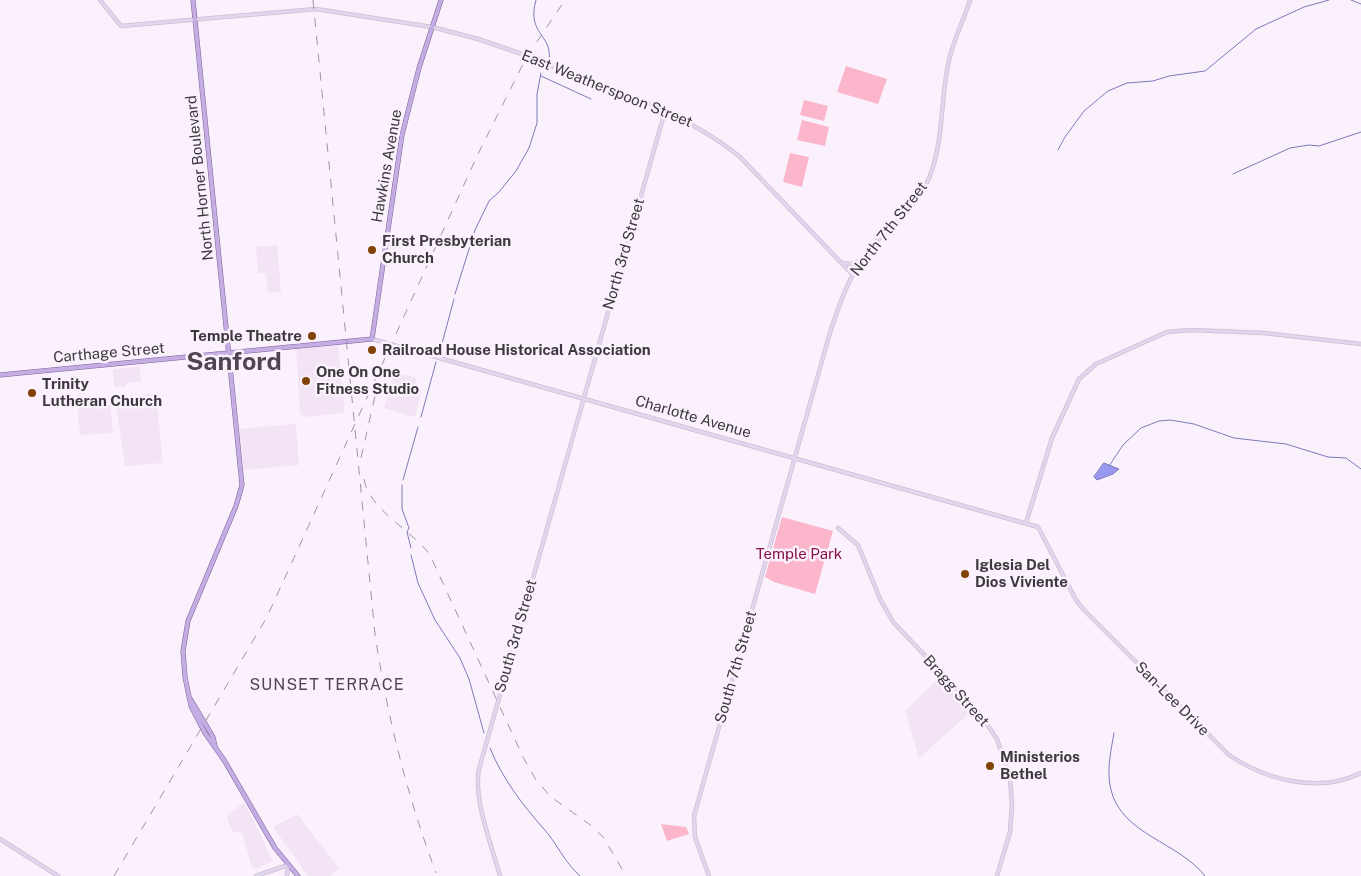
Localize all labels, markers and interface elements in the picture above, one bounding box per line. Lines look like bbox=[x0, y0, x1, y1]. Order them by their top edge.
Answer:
street label: East Weatherspoon Street bbox=[519, 46, 695, 132]
street label: North Horner Boulevard bbox=[182, 94, 218, 262]
street label: Hawkins Avenue bbox=[368, 108, 406, 224]
street label: North 7th Street bbox=[847, 178, 931, 280]
street label: North 3rd Street bbox=[599, 196, 649, 312]
place label: First Presbyterian Church bbox=[382, 232, 511, 267]
marker: First Presbyterian Church bbox=[366, 244, 378, 256]
place label: Temple Theatre bbox=[190, 327, 302, 345]
marker: Temple Theatre bbox=[306, 330, 318, 342]
street label: Carthage Street bbox=[52, 339, 166, 367]
place label: Railroad House Historical Association bbox=[382, 341, 651, 359]
marker: Railroad House Historical Association bbox=[366, 344, 378, 356]
district label: Sanford bbox=[186, 347, 282, 377]
place label: One On One Fitness Studio bbox=[316, 363, 419, 398]
place label: Trinity Lutheran Church bbox=[42, 375, 162, 410]
marker: One On One Fitness Studio bbox=[300, 375, 312, 387]
marker: Trinity Lutheran Church bbox=[26, 387, 38, 399]
street label: Charlotte Avenue bbox=[633, 392, 753, 442]
park label: Temple Park bbox=[756, 545, 842, 563]
place label: Iglesia Del Dios Viviente bbox=[975, 556, 1068, 591]
marker: Iglesia Del Dios Viviente bbox=[959, 568, 971, 580]
street label: South 3rd Street bbox=[491, 577, 541, 695]
street label: South 7th Street bbox=[711, 609, 761, 725]
street label: Bragg Street bbox=[919, 652, 993, 730]
street label: San-Lee Drive bbox=[1131, 658, 1213, 740]
district label: SUNSET TERRACE bbox=[248, 675, 406, 695]
place label: Ministerios Bethel bbox=[1000, 748, 1080, 783]
marker: Ministerios Bethel bbox=[984, 760, 996, 772]

